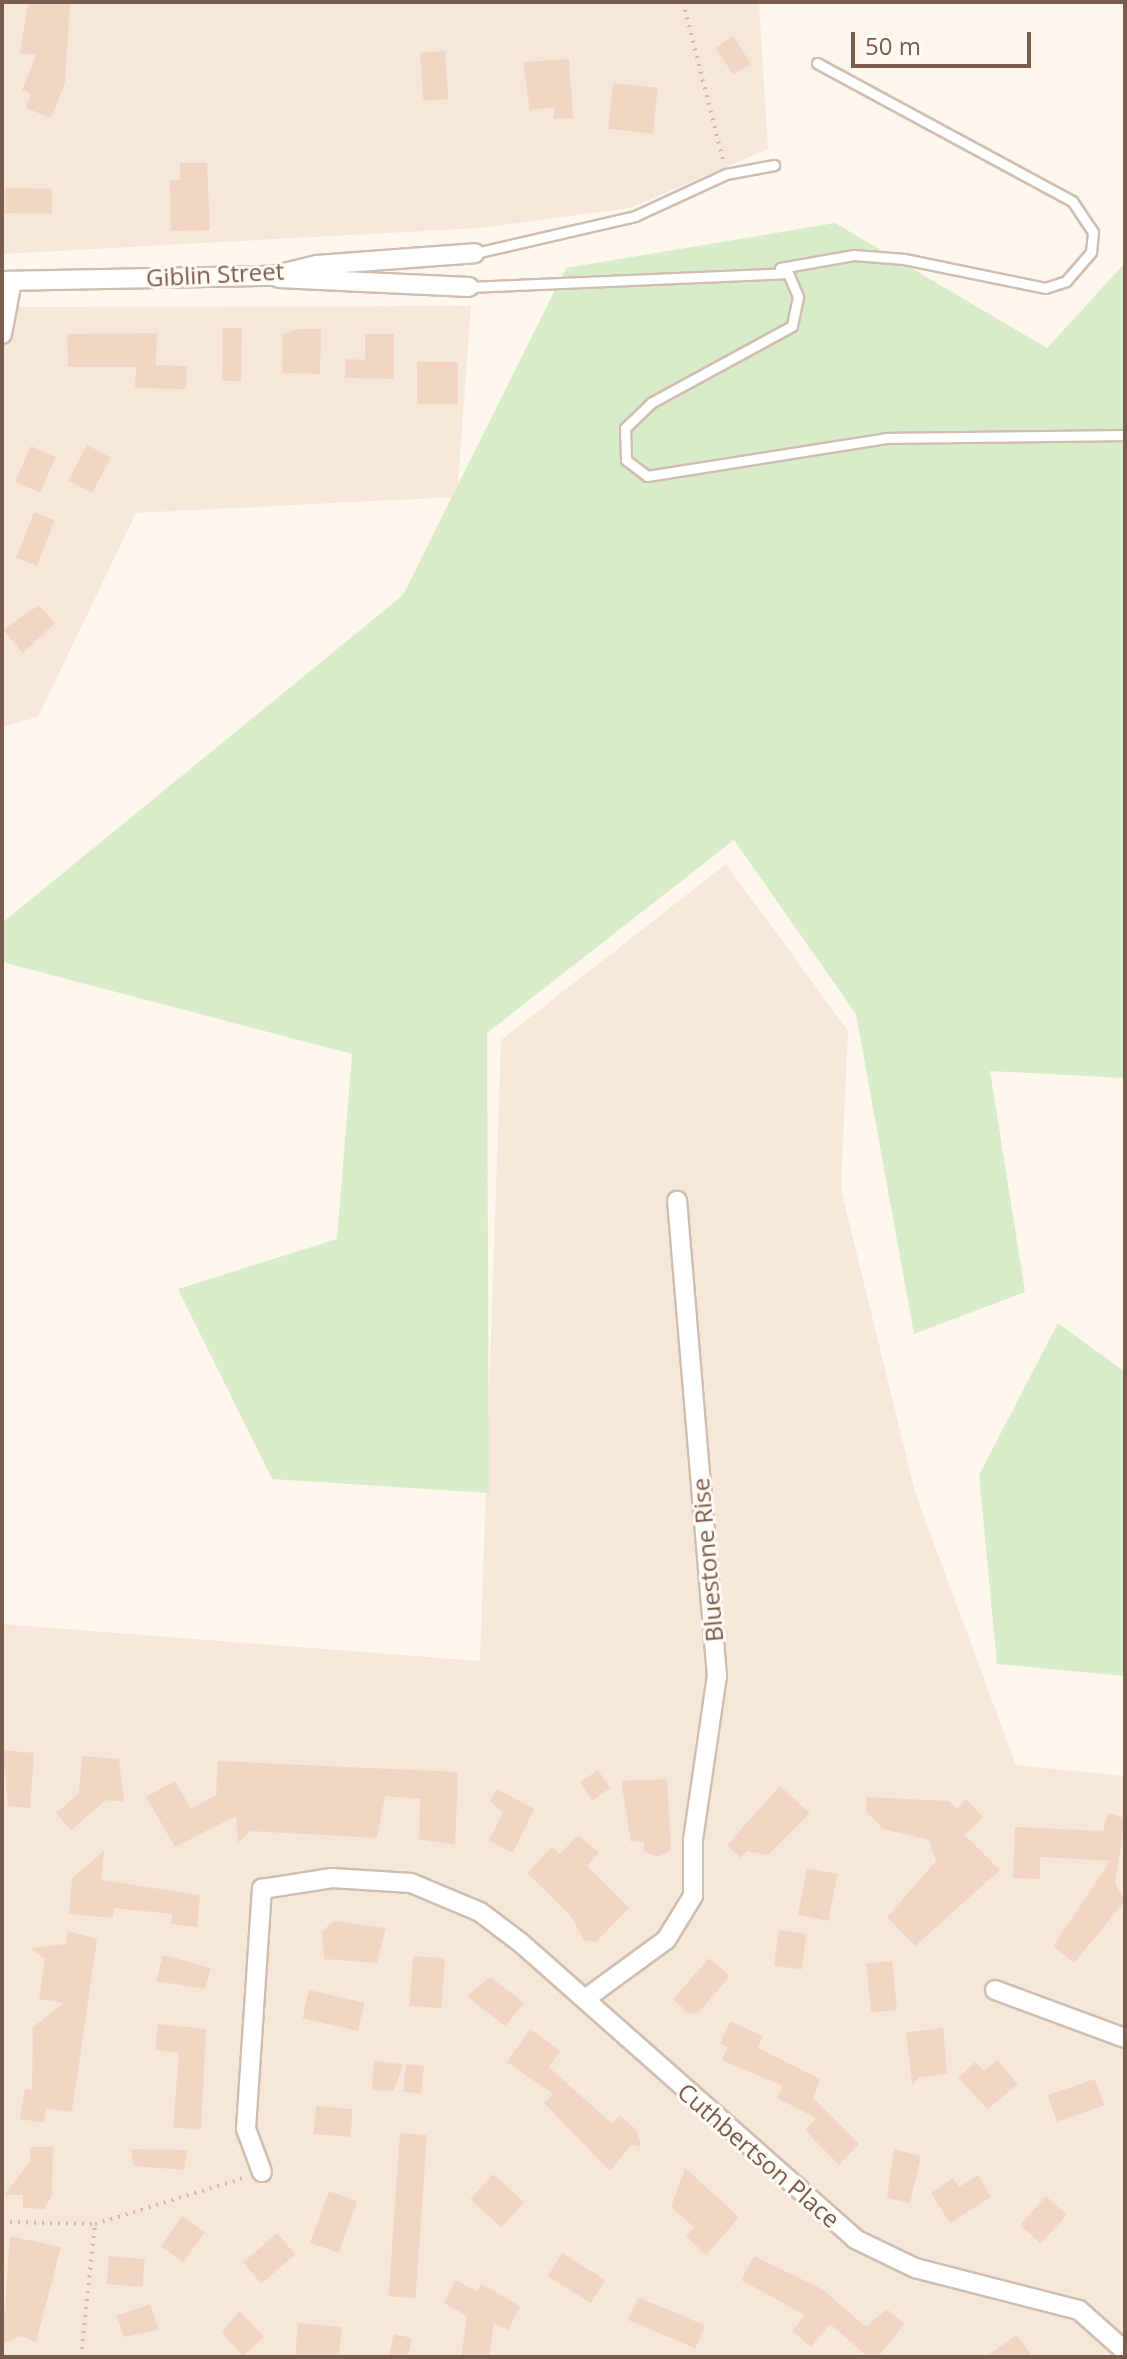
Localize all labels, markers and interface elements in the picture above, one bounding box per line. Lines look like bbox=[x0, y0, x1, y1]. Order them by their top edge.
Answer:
scale bar bbox=[855, 16, 1035, 66]
text: 50 m bbox=[865, 29, 921, 62]
street label: Giblin Street bbox=[145, 256, 285, 292]
street label: Bluestone Rise bbox=[685, 1477, 729, 1643]
street label: Cuthbertson Place bbox=[672, 2077, 846, 2233]

